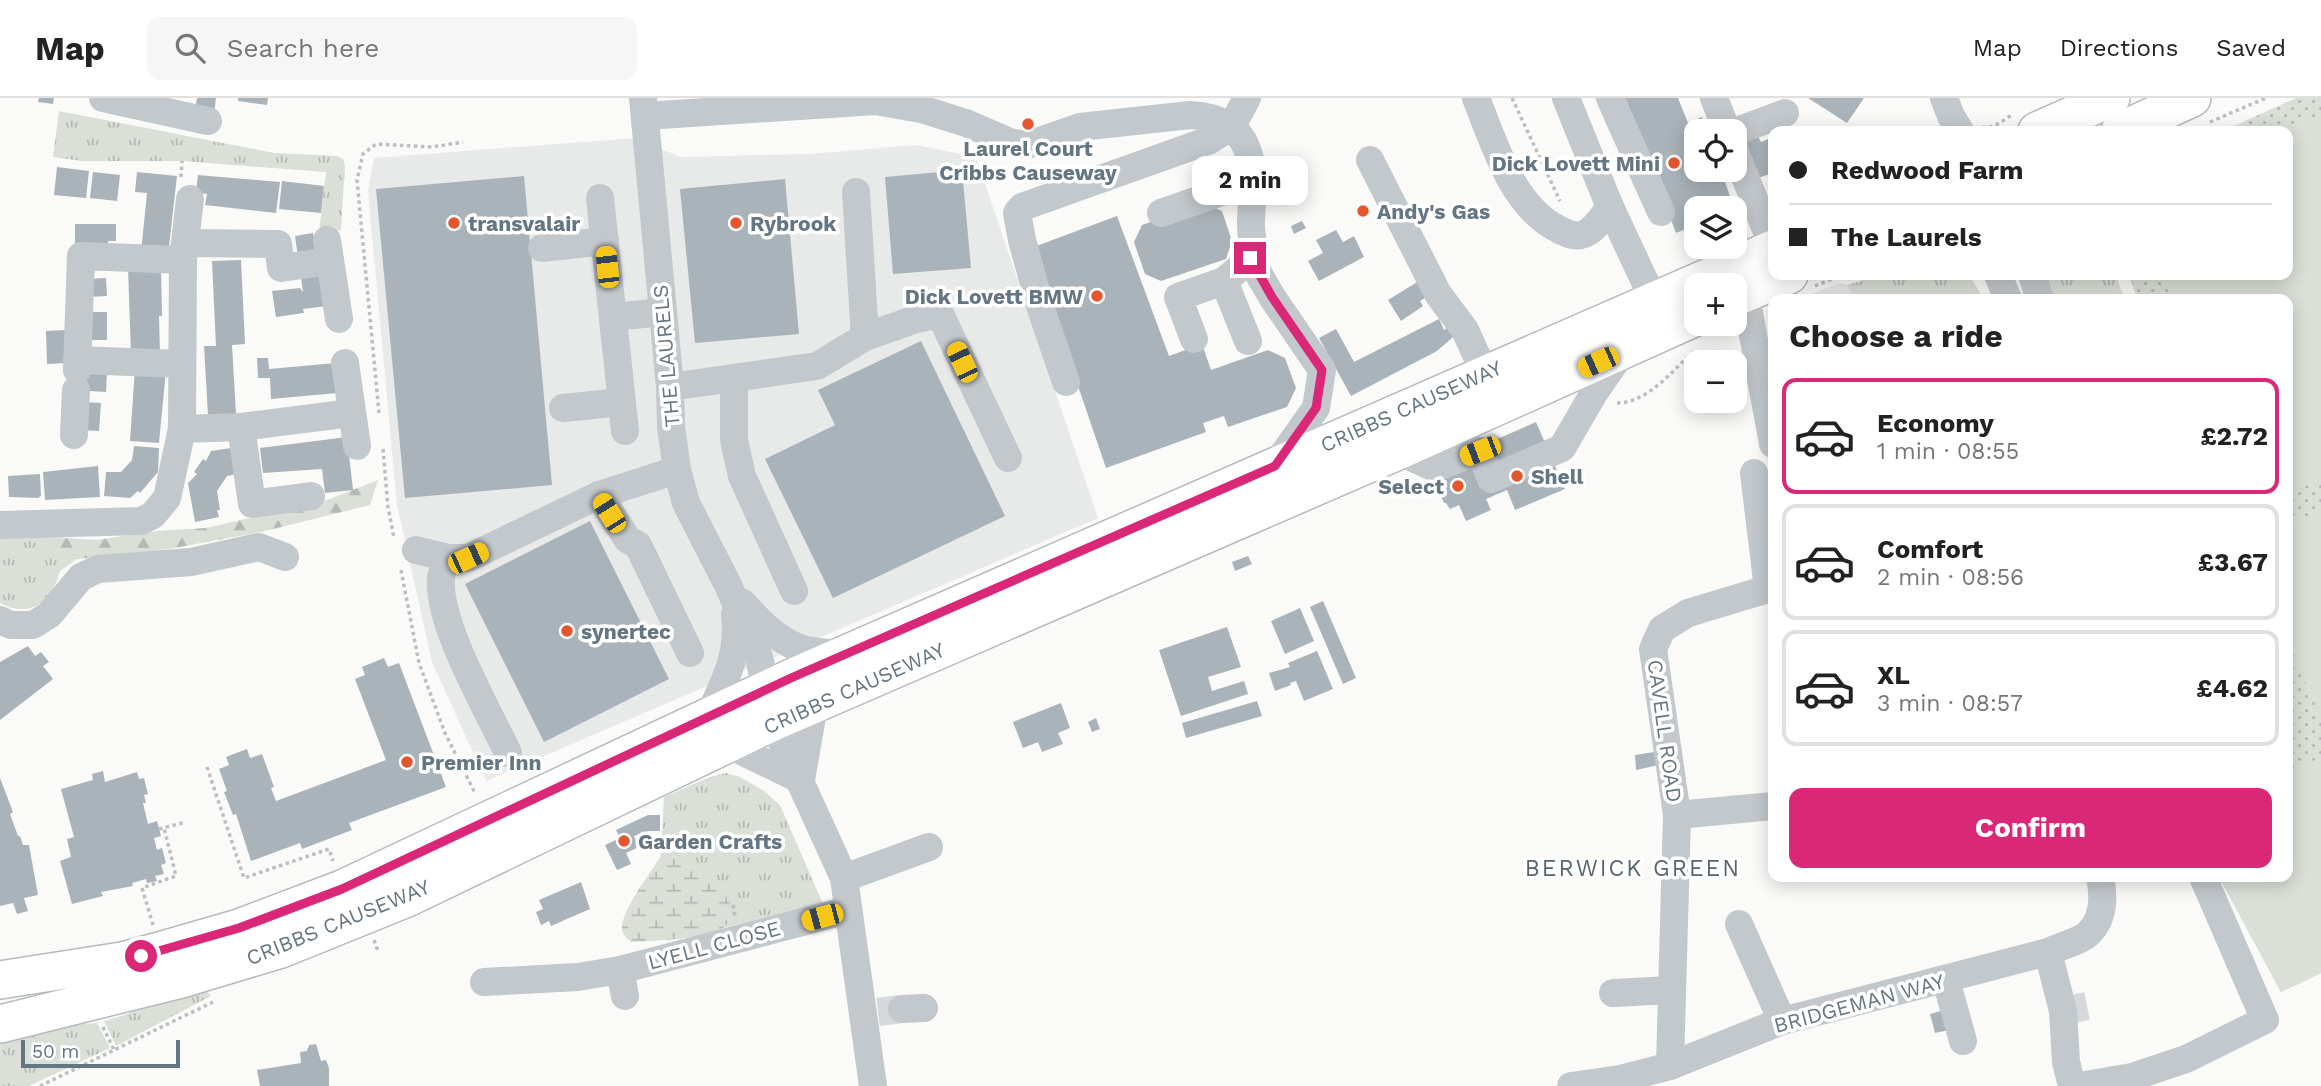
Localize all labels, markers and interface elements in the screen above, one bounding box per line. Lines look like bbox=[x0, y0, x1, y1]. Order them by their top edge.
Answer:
search box bbox=[147, 17, 637, 80]
text: Map bbox=[35, 29, 105, 68]
icon: search bbox=[171, 29, 209, 67]
text: Search here bbox=[227, 33, 379, 63]
text: Map bbox=[1973, 34, 2022, 62]
text: Directions bbox=[2060, 34, 2178, 62]
text: Saved bbox=[2216, 34, 2286, 62]
marker: Laurel Court Cribbs Causeway bbox=[1020, 116, 1036, 132]
map controls bbox=[1684, 119, 1747, 413]
button: locate bbox=[1684, 119, 1747, 182]
place label: Laurel Court Cribbs Causeway bbox=[939, 136, 1117, 185]
place label: Dick Lovett Mini bbox=[1492, 151, 1660, 176]
marker: Dick Lovett Mini bbox=[1666, 155, 1682, 171]
text: Redwood Farm bbox=[1831, 155, 2023, 185]
callout: 2 min bbox=[1192, 156, 1308, 206]
text: 2 min bbox=[1219, 167, 1281, 194]
button: layers bbox=[1684, 196, 1747, 259]
place label: Andy's Gas bbox=[1377, 199, 1490, 224]
marker: Andy's Gas bbox=[1355, 203, 1371, 219]
place label: transvalair bbox=[468, 211, 580, 236]
place label: Rybrook bbox=[750, 211, 837, 236]
marker: transvalair bbox=[446, 215, 462, 231]
marker: Rybrook bbox=[728, 215, 744, 231]
text: The Laurels bbox=[1831, 222, 1982, 252]
route end bbox=[1234, 242, 1266, 274]
car bbox=[595, 245, 620, 289]
button: + bbox=[1684, 273, 1747, 336]
street label: THE LAURELS bbox=[647, 284, 685, 428]
place label: Dick Lovett BMW bbox=[905, 284, 1083, 309]
marker: Dick Lovett BMW bbox=[1089, 288, 1105, 304]
text: Choose a ride bbox=[1789, 317, 2003, 355]
car bbox=[944, 339, 981, 385]
car bbox=[1575, 344, 1622, 380]
button: − bbox=[1684, 350, 1747, 413]
street label: CRIBBS CAUSEWAY bbox=[1316, 355, 1506, 457]
icon: car bbox=[1793, 405, 1856, 468]
text: Economy bbox=[1877, 408, 1994, 438]
text: £2.72 bbox=[2200, 421, 2268, 451]
car bbox=[1457, 434, 1504, 468]
text: 1 min · 08:55 bbox=[1877, 438, 2019, 465]
place label: Shell bbox=[1531, 464, 1584, 489]
marker: Shell bbox=[1509, 468, 1525, 484]
place label: Select bbox=[1378, 474, 1444, 499]
marker: Select bbox=[1450, 478, 1466, 494]
car bbox=[589, 490, 630, 536]
icon: car bbox=[1793, 531, 1856, 594]
text: Comfort bbox=[1877, 534, 1983, 564]
car bbox=[445, 540, 492, 576]
text: £3.67 bbox=[2198, 547, 2268, 577]
text: 2 min · 08:56 bbox=[1877, 564, 2024, 591]
place label: synertec bbox=[581, 619, 671, 644]
marker: synertec bbox=[559, 623, 575, 639]
street label: CRIBBS CAUSEWAY bbox=[759, 637, 949, 739]
icon: car bbox=[1793, 657, 1856, 720]
street label: CAVELL ROAD bbox=[1643, 658, 1687, 804]
text: XL bbox=[1877, 660, 1910, 690]
text: £4.62 bbox=[2196, 673, 2268, 703]
text: 3 min · 08:57 bbox=[1877, 690, 2023, 717]
place label: Premier Inn bbox=[421, 750, 542, 775]
marker: Premier Inn bbox=[399, 754, 415, 770]
button: Confirm bbox=[1789, 788, 2272, 868]
place label: Garden Crafts bbox=[638, 829, 782, 854]
marker: Garden Crafts bbox=[616, 833, 632, 849]
district label: BERWICK GREEN bbox=[1525, 855, 1741, 882]
street label: CRIBBS CAUSEWAY bbox=[242, 874, 434, 970]
car bbox=[799, 901, 846, 933]
street label: LYELL CLOSE bbox=[645, 915, 783, 975]
route start bbox=[125, 940, 157, 972]
street label: BRIDGEMAN WAY bbox=[1771, 968, 1947, 1038]
scale bar bbox=[21, 1037, 180, 1069]
text: 50 m bbox=[32, 1040, 79, 1063]

